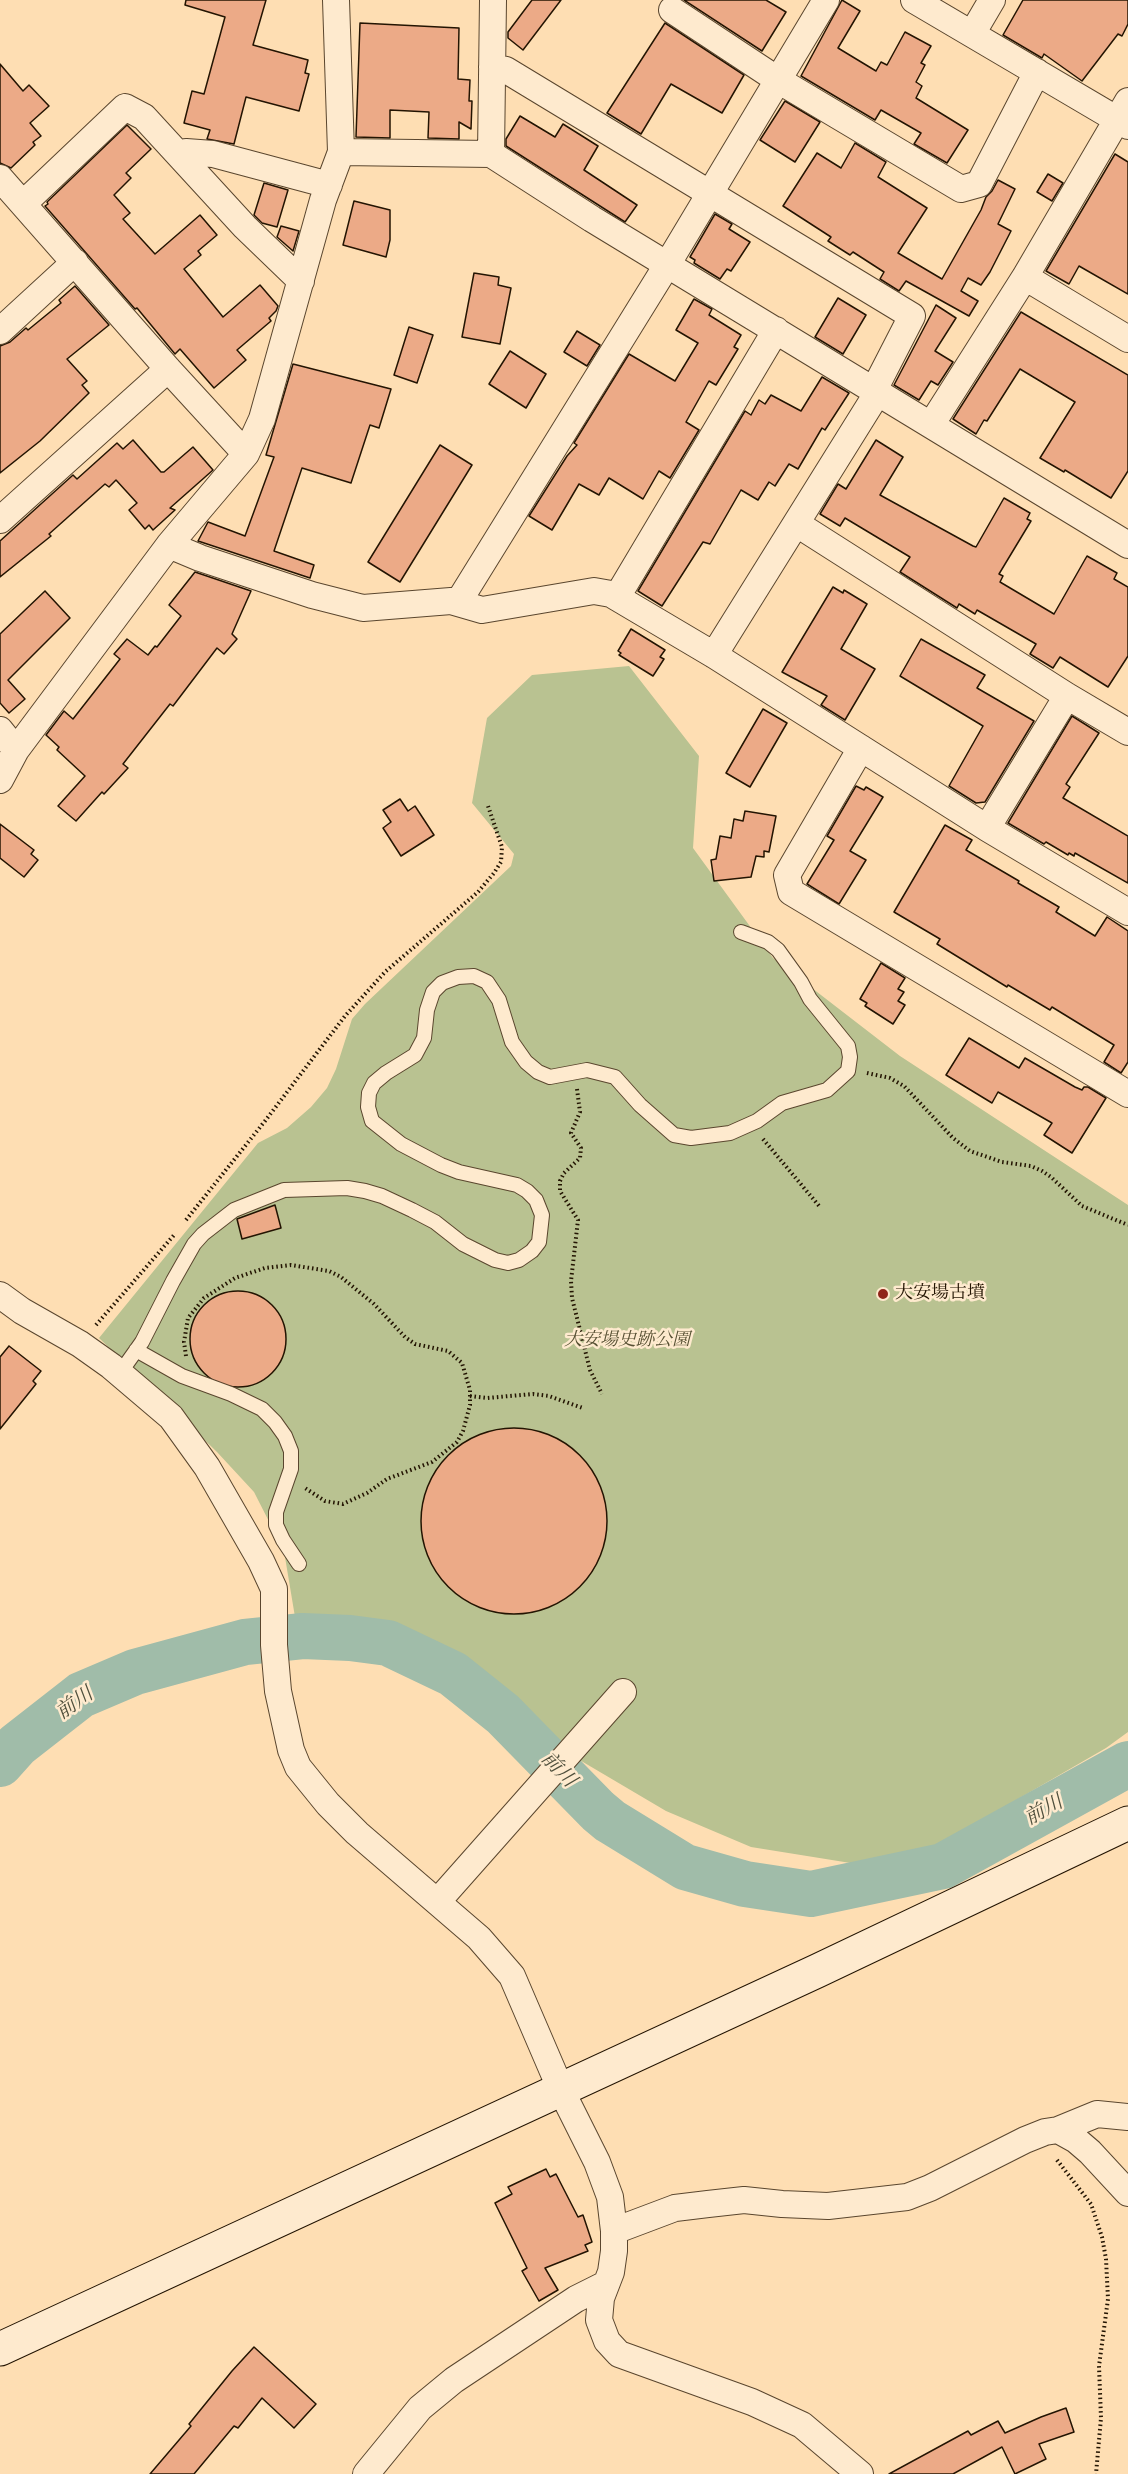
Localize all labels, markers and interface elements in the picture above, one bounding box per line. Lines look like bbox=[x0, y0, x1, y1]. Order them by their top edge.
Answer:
place label: 大安場古墳 bbox=[895, 1283, 985, 1305]
marker: 大安場古墳 bbox=[876, 1287, 890, 1301]
park label: 大安場史跡公園 bbox=[564, 1330, 690, 1352]
water label: 前川 bbox=[52, 1683, 98, 1725]
water label: 前川 bbox=[535, 1747, 581, 1793]
water label: 前川 bbox=[1021, 1791, 1067, 1831]

